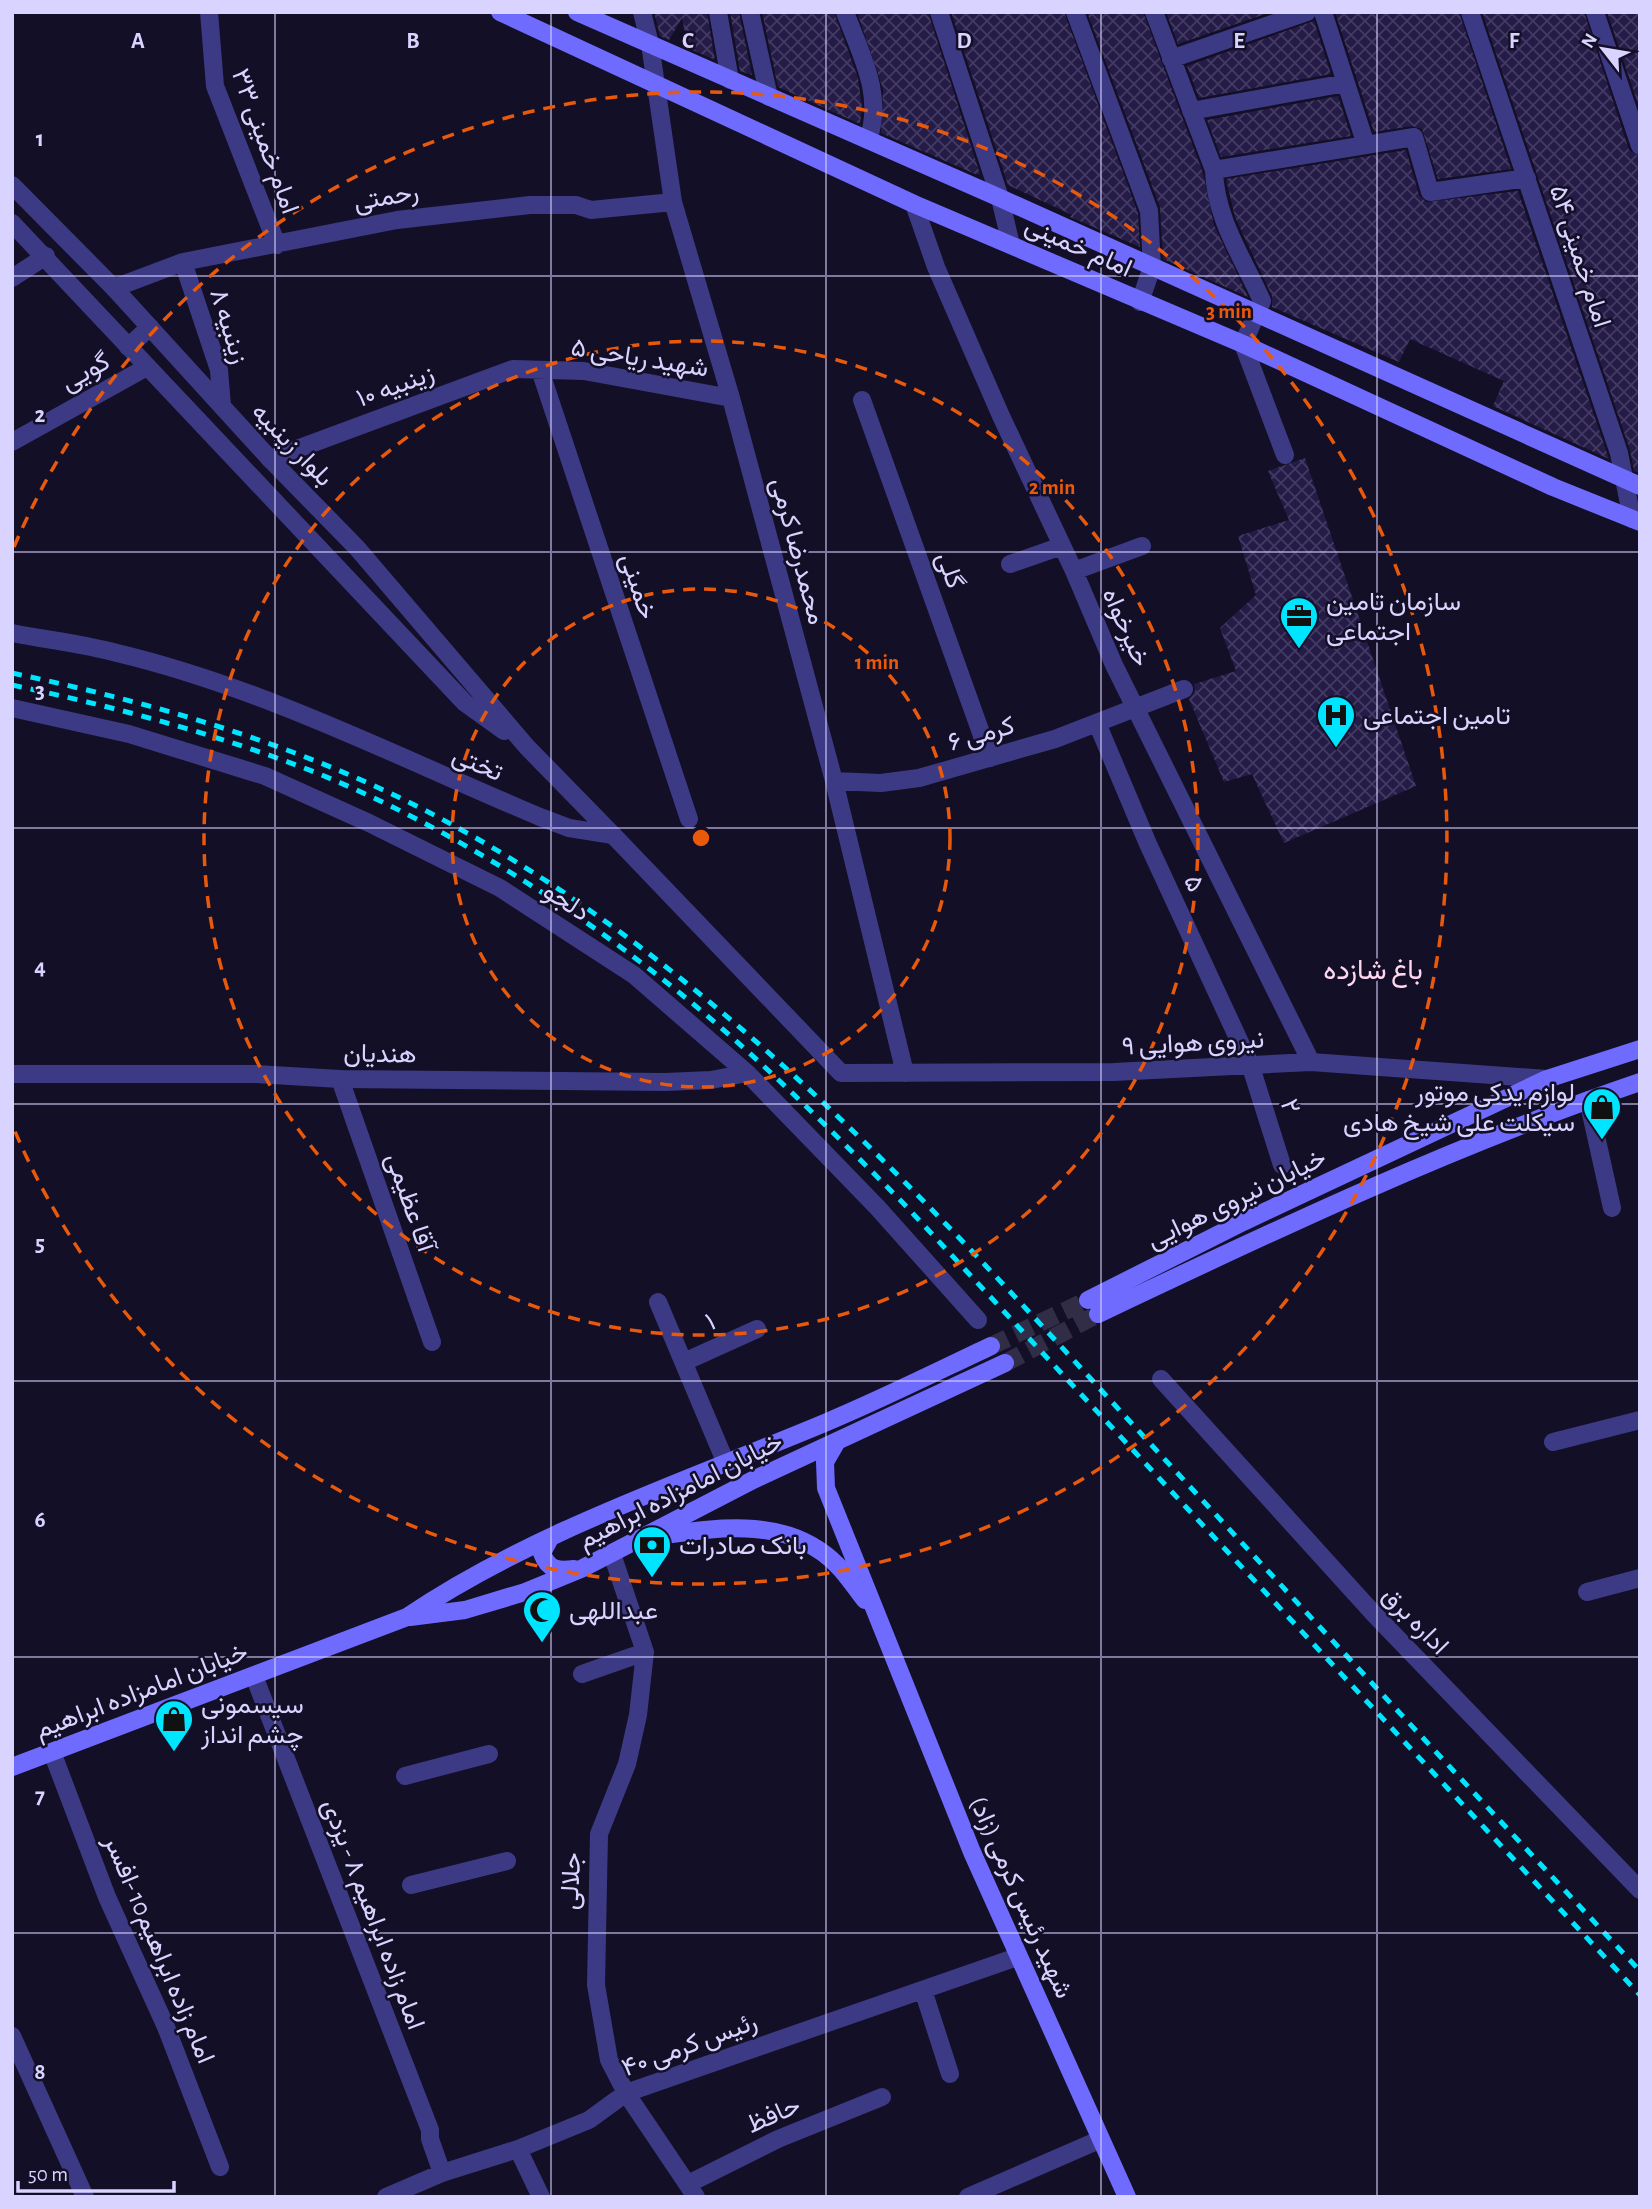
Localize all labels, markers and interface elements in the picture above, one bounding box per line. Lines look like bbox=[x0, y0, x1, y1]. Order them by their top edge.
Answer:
north arrow bbox=[1568, 14, 1638, 84]
text: A bbox=[131, 30, 145, 53]
text: B bbox=[406, 30, 420, 53]
text: C bbox=[682, 30, 694, 53]
text: D bbox=[956, 30, 972, 53]
text: E bbox=[1233, 30, 1245, 53]
text: F bbox=[1509, 30, 1520, 53]
text: N bbox=[1578, 30, 1601, 52]
street label: امام خمینی ۳۳ bbox=[224, 65, 303, 218]
text: 1 bbox=[36, 128, 44, 151]
street label: رحمتی bbox=[352, 179, 421, 217]
street label: امام خمینی ۵۴ bbox=[1542, 182, 1615, 332]
street label: امام خمینی bbox=[1020, 212, 1136, 285]
street label: زینبیه ۸ bbox=[203, 286, 253, 368]
text: 3 min bbox=[1206, 301, 1252, 322]
street label: ۵ شهید ریاحی bbox=[569, 334, 710, 384]
street label: گویی bbox=[57, 348, 115, 398]
street label: زینبیه ۱۰ bbox=[353, 360, 438, 414]
street label: بلوار زینبیه bbox=[245, 398, 338, 493]
text: 2 bbox=[35, 404, 46, 427]
street label: محمدرضا کرمی bbox=[764, 475, 830, 628]
text: 2 min bbox=[1029, 477, 1075, 498]
street label: گلی bbox=[930, 549, 969, 593]
street label: خمینی bbox=[613, 550, 661, 623]
street label: خیرخواه bbox=[1096, 584, 1155, 671]
place label: سازمان تامین اجتماعی bbox=[1326, 589, 1461, 647]
office icon: سازمان تامین اجتماعی bbox=[1278, 595, 1320, 650]
text: 1 min bbox=[855, 652, 899, 673]
text: 3 bbox=[35, 680, 45, 703]
hospital icon: تامین اجتماعی bbox=[1315, 694, 1357, 749]
place label: تامین اجتماعی bbox=[1363, 703, 1511, 731]
street label: کرمی ۶ bbox=[945, 712, 1018, 758]
street label: تختی bbox=[448, 742, 507, 788]
centre of rings bbox=[689, 826, 713, 850]
street label: ۵ bbox=[1179, 871, 1209, 896]
street label: دلجو bbox=[538, 878, 594, 928]
text: 4 bbox=[34, 956, 46, 979]
district label: باغ شازده bbox=[1323, 957, 1423, 988]
street label: نیروی هوایی ۹ bbox=[1121, 1026, 1265, 1062]
street label: هندیان bbox=[343, 1040, 417, 1069]
place label: لوازم یدکی موتور سیکلت علی شیخ هادی bbox=[1343, 1080, 1575, 1140]
shop icon: لوازم یدکی موتور سیکلت علی شیخ هادی bbox=[1581, 1086, 1623, 1141]
street label: ۲ bbox=[1276, 1096, 1305, 1117]
street label: خیابان نیروی هوایی bbox=[1143, 1144, 1331, 1255]
street label: آقا عظیمی bbox=[379, 1150, 440, 1258]
text: 5 bbox=[35, 1233, 45, 1256]
street label: ۱ bbox=[702, 1309, 719, 1335]
street label: خیابان امامزاده ابراهیم bbox=[574, 1428, 788, 1556]
text: 6 bbox=[34, 1509, 46, 1532]
bank icon: بانک صادرات bbox=[631, 1524, 673, 1579]
place label: بانک صادرات bbox=[679, 1533, 807, 1561]
street label: اداره برق bbox=[1376, 1582, 1453, 1661]
mosque icon: عبداللهی bbox=[521, 1589, 563, 1644]
place label: عبداللهی bbox=[569, 1598, 658, 1626]
street label: خیابان امامزاده ابراهیم bbox=[31, 1638, 252, 1746]
place label: سیسمونی چشم انداز bbox=[200, 1692, 304, 1752]
shop icon: سیسمونی چشم انداز bbox=[153, 1698, 195, 1753]
text: 7 bbox=[35, 1785, 45, 1808]
street label: شهید رئیس کرمی (زاد) bbox=[963, 1792, 1077, 2003]
street label: امام زاده ابراهیم ۸ - یزدی bbox=[314, 1796, 429, 2034]
street label: امام زاده ابراهیم10 -افسر bbox=[96, 1830, 219, 2069]
street label: جلالی bbox=[557, 1852, 587, 1911]
street label: رئیس کرمی ۴۰ bbox=[618, 2008, 761, 2083]
text: 8 bbox=[34, 2061, 46, 2084]
street label: حافظ bbox=[743, 2092, 804, 2138]
scale bar bbox=[18, 2150, 173, 2194]
text: 50 m bbox=[28, 2164, 68, 2185]

